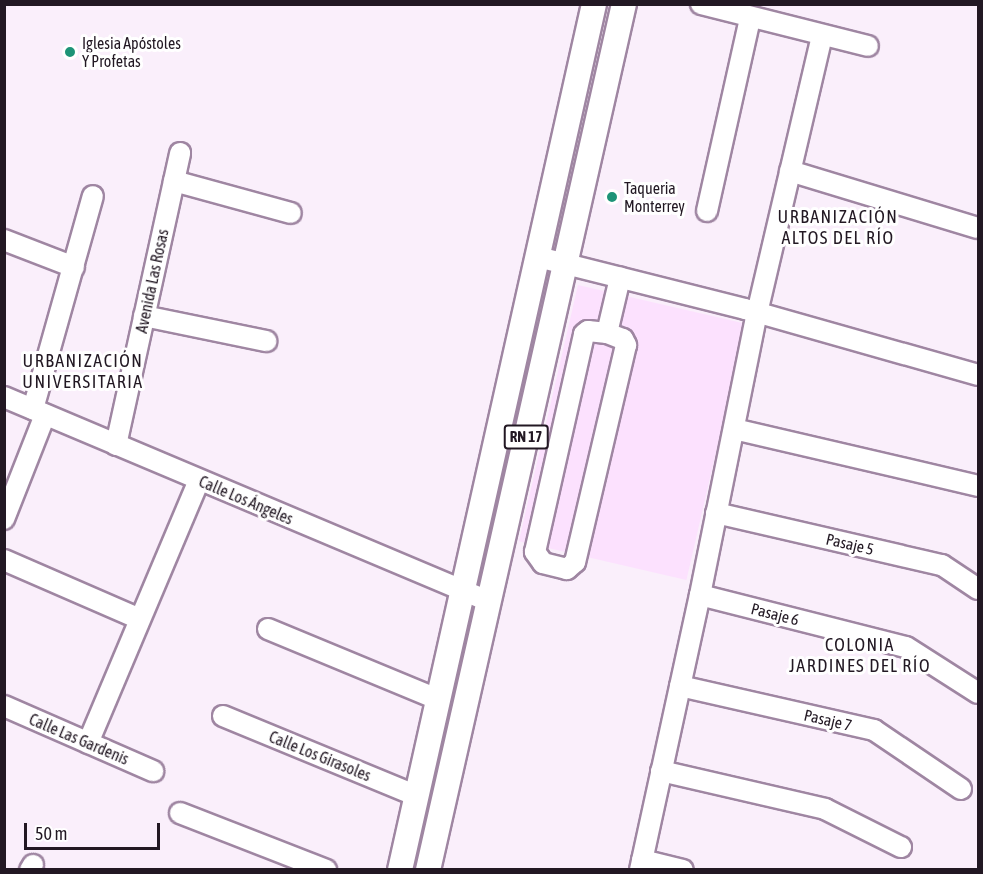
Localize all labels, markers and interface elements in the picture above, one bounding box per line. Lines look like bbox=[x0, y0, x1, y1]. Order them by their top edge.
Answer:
place label: Iglesia Apóstoles Y Profetas bbox=[82, 33, 181, 71]
marker: Iglesia Apóstoles Y Profetas bbox=[63, 45, 77, 59]
place label: Taqueria Monterrey bbox=[624, 178, 685, 216]
marker: Taqueria Monterrey bbox=[605, 190, 619, 204]
district label: URBANIZACIÓN ALTOS DEL RÍO bbox=[778, 207, 898, 250]
street label: Avenida Las Rosas bbox=[132, 227, 172, 335]
district label: URBANIZACIÓN UNIVERSITARIA bbox=[22, 351, 144, 394]
road number: RN 17 bbox=[504, 425, 548, 449]
street label: Calle Los Ángeles bbox=[196, 472, 296, 528]
street label: Pasaje 5 bbox=[824, 529, 876, 559]
street label: Pasaje 6 bbox=[749, 599, 801, 629]
district label: COLONIA JARDINES DEL RÍO bbox=[789, 635, 931, 678]
street label: Pasaje 7 bbox=[802, 705, 854, 735]
street label: Calle Las Gardenis bbox=[26, 709, 132, 769]
street label: Calle Los Girasoles bbox=[266, 727, 374, 785]
scale bar bbox=[27, 811, 164, 849]
text: 50 m bbox=[35, 823, 67, 844]

